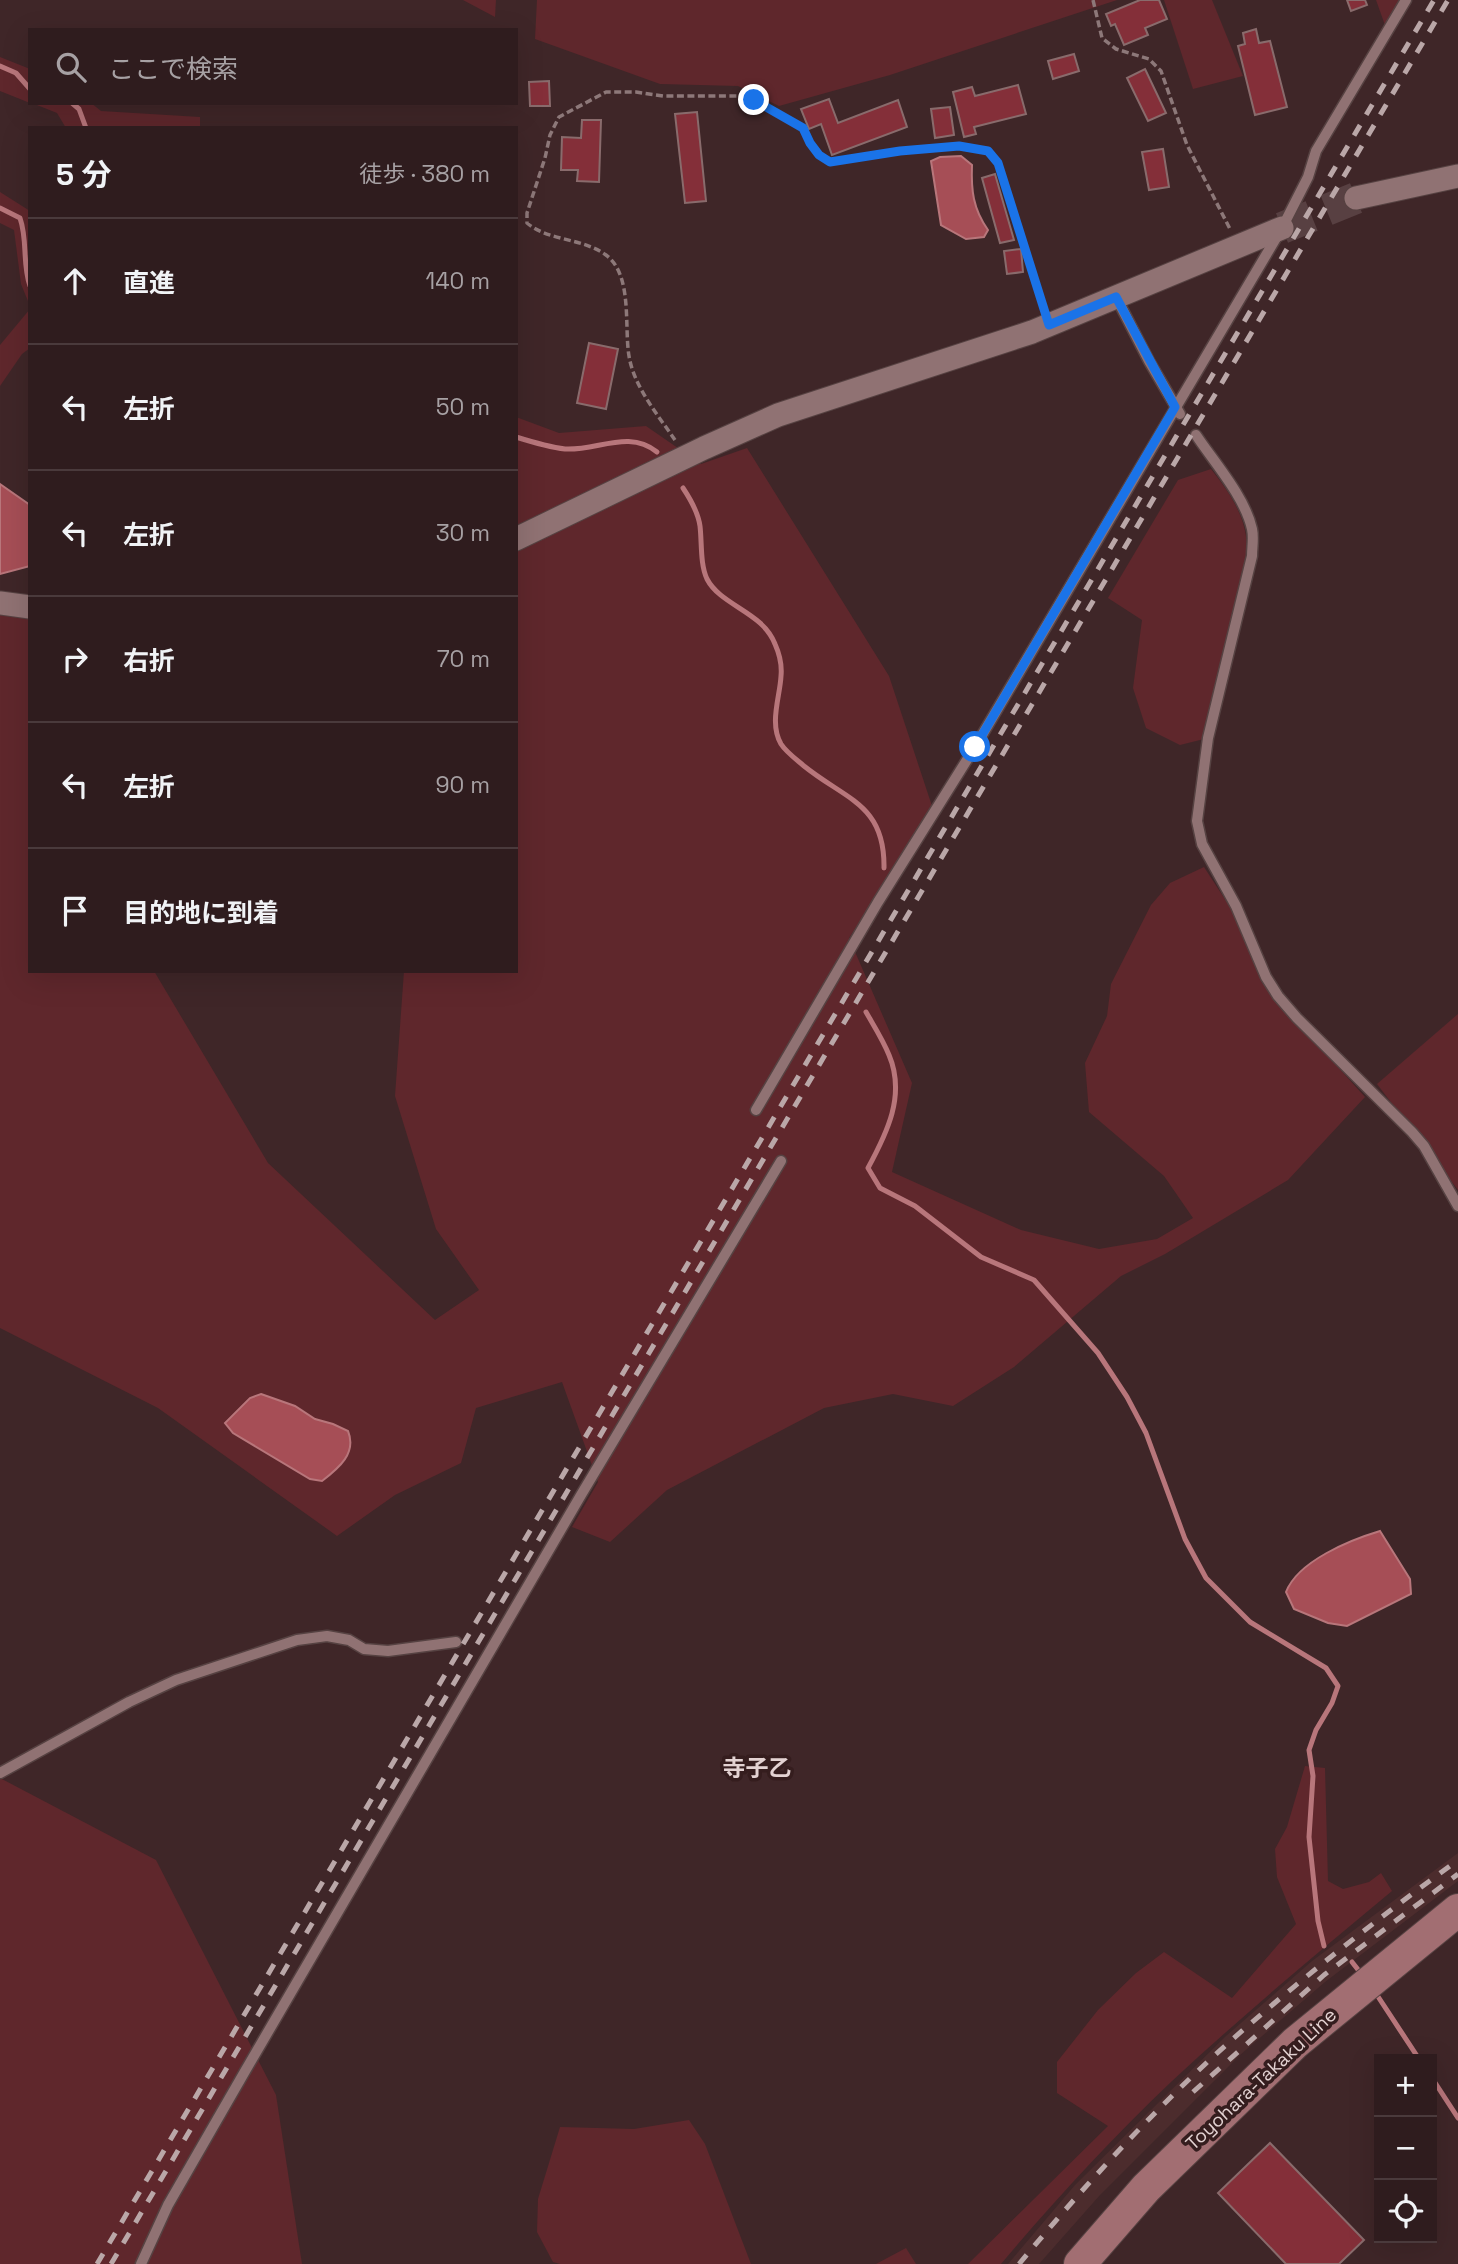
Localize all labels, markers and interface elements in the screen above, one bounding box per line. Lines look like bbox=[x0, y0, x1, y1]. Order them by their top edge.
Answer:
search box bbox=[28, 28, 518, 105]
icon: search bbox=[52, 48, 90, 86]
text: ここで検索 bbox=[108, 52, 238, 86]
route end bbox=[738, 84, 769, 115]
text: 5 分 bbox=[56, 155, 112, 194]
text: 徒歩 · 380 m bbox=[359, 159, 490, 189]
icon: ahead bbox=[56, 262, 94, 300]
text: 直進 bbox=[123, 266, 175, 300]
text: 140 m bbox=[426, 266, 490, 296]
icon: left bbox=[56, 388, 94, 426]
text: 左折 bbox=[123, 392, 175, 426]
text: 50 m bbox=[436, 392, 490, 422]
icon: left bbox=[56, 514, 94, 552]
text: 左折 bbox=[123, 518, 175, 552]
text: 30 m bbox=[436, 518, 490, 548]
icon: right bbox=[56, 640, 94, 678]
text: 右折 bbox=[123, 644, 175, 678]
text: 70 m bbox=[437, 644, 490, 674]
route start bbox=[959, 731, 990, 762]
icon: left bbox=[56, 766, 94, 804]
text: 左折 bbox=[123, 770, 175, 804]
text: 90 m bbox=[435, 770, 490, 800]
icon: arrive bbox=[56, 892, 94, 930]
text: 目的地に到着 bbox=[123, 896, 279, 930]
district label: 寺子乙 bbox=[723, 1753, 792, 1783]
street label: Toyohara-Takaku Line bbox=[1180, 2002, 1342, 2156]
map controls bbox=[1374, 2054, 1437, 2243]
button: + bbox=[1374, 2054, 1437, 2117]
button: − bbox=[1374, 2117, 1437, 2180]
button: locate bbox=[1374, 2180, 1437, 2243]

